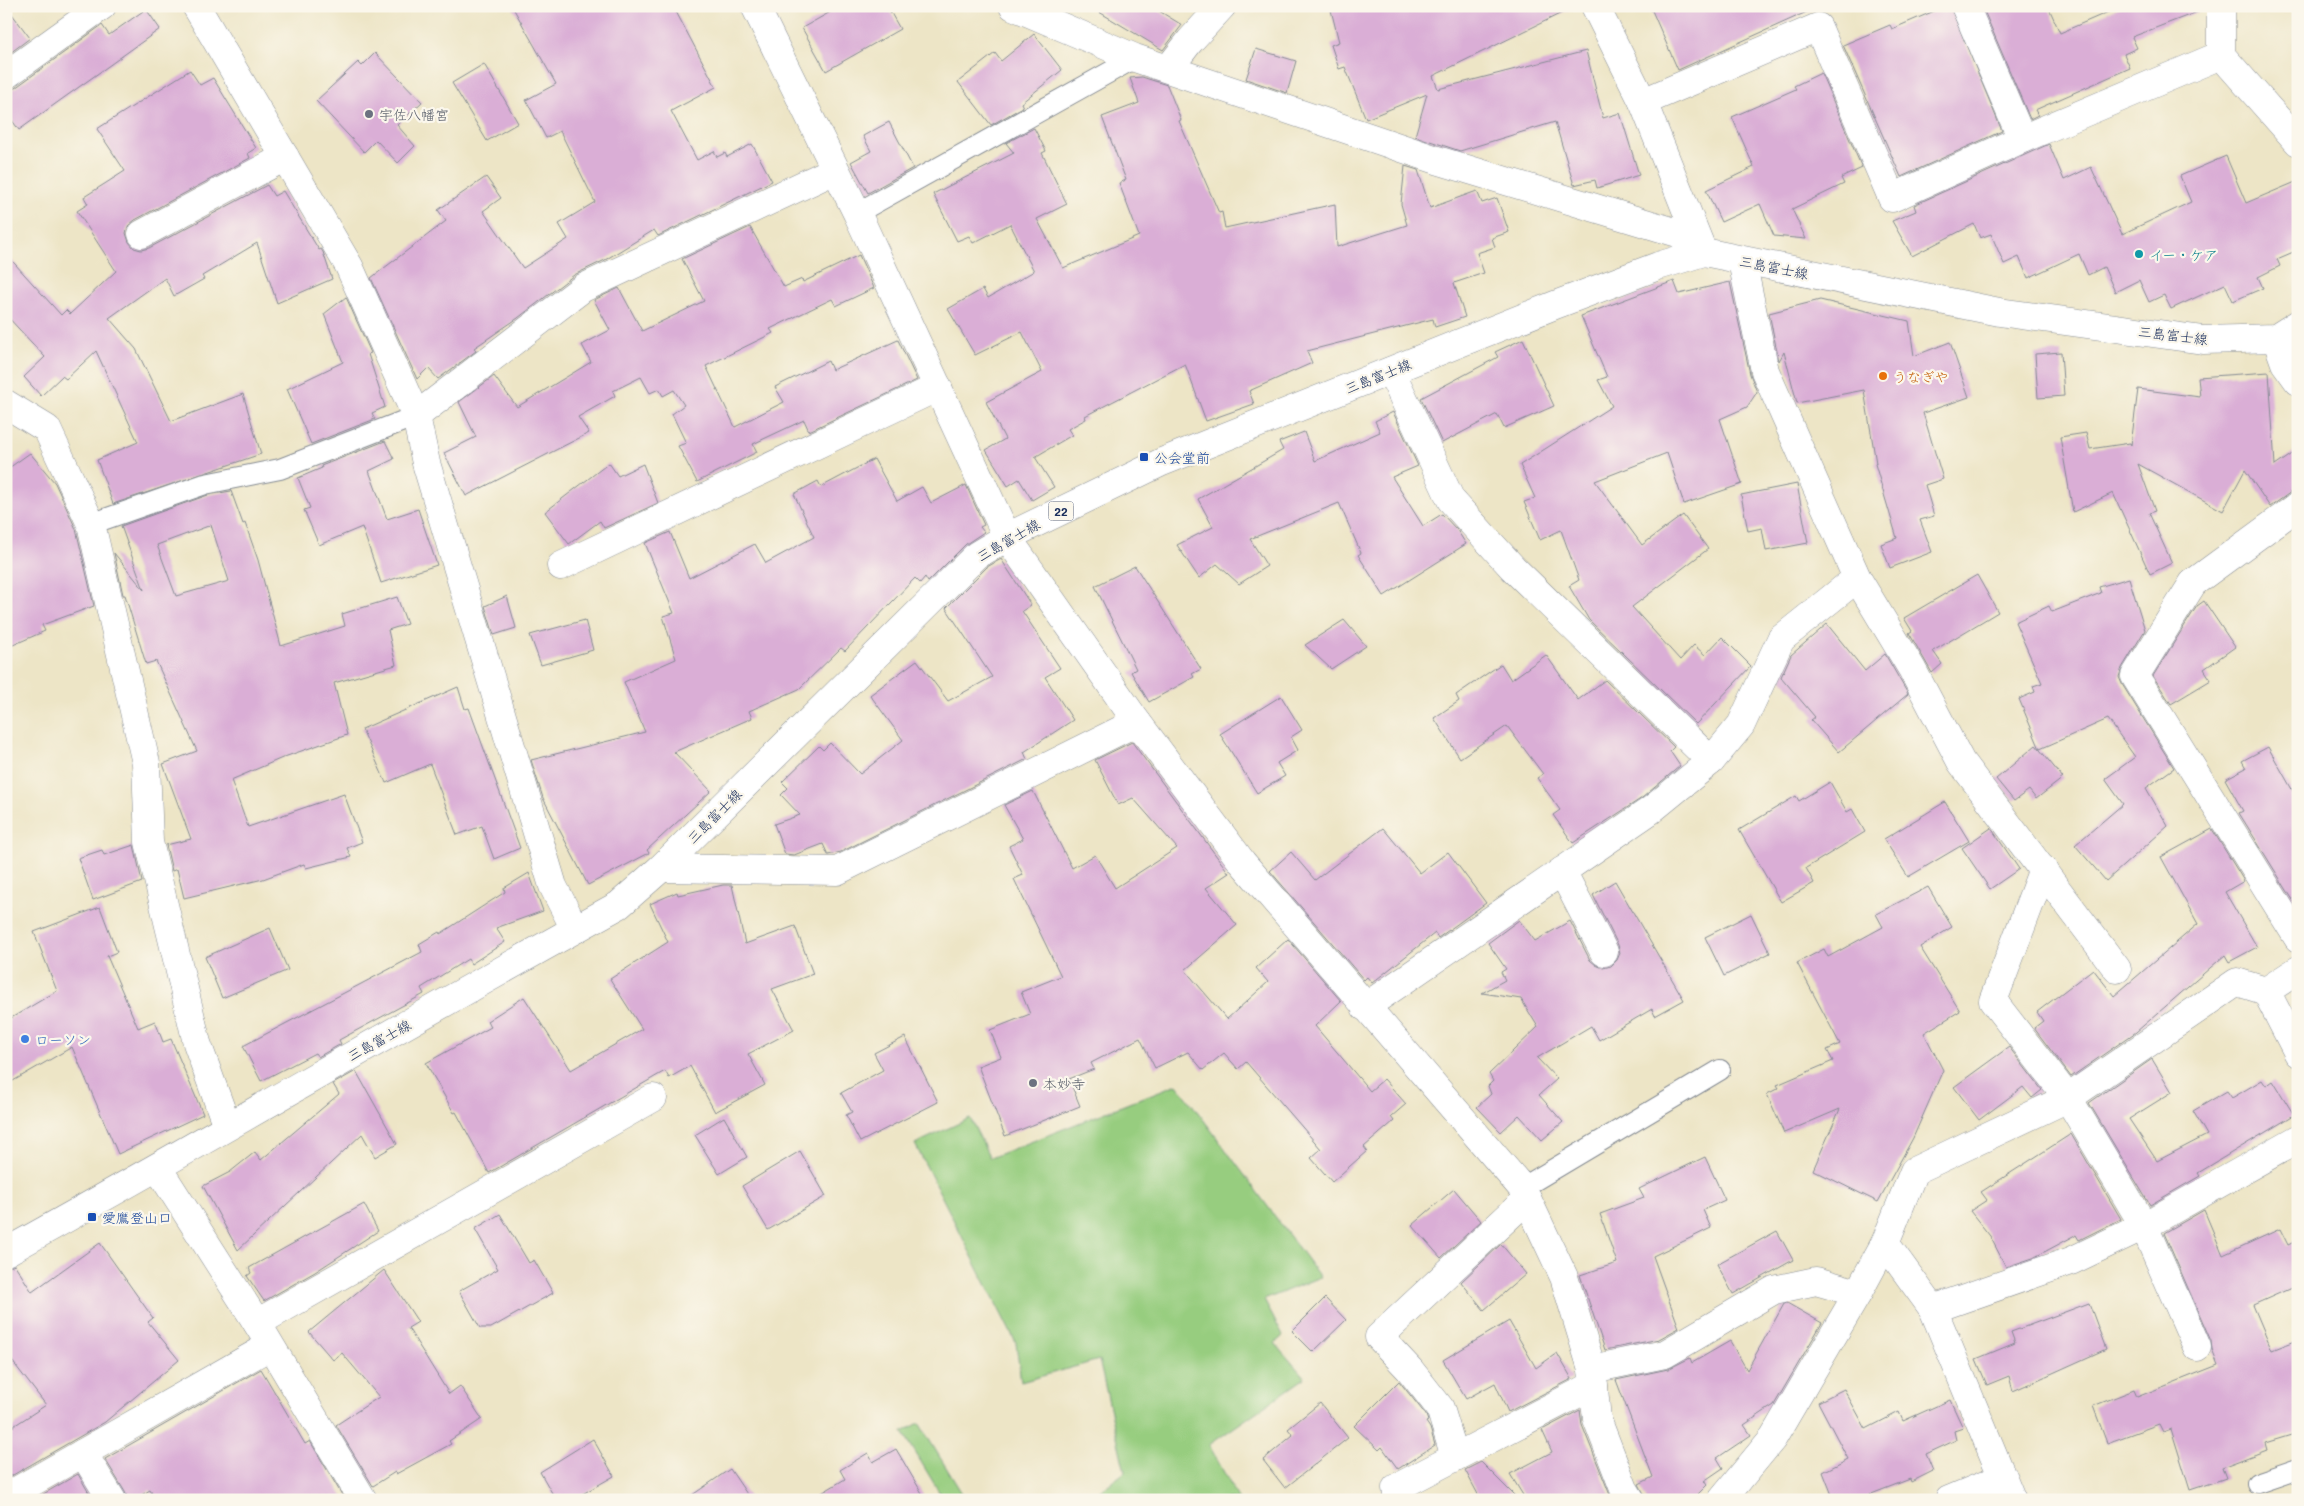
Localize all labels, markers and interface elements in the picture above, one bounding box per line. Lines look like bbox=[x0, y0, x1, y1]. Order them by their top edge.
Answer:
place label: 宇佐八幡宮 bbox=[379, 105, 449, 124]
marker: 宇佐八幡宮 bbox=[363, 108, 375, 120]
place label: イー・ケア bbox=[2149, 245, 2218, 264]
marker: イー・ケア bbox=[2133, 248, 2145, 260]
street label: 三島富士線 bbox=[1738, 251, 1810, 283]
street label: 三島富士線 bbox=[2137, 321, 2209, 349]
street label: 三島富士線 bbox=[1342, 354, 1414, 398]
place label: うなぎや bbox=[1893, 367, 1949, 386]
marker: うなぎや bbox=[1877, 370, 1889, 382]
place label: 公会堂前 bbox=[1154, 448, 1210, 467]
marker: 公会堂前 bbox=[1138, 451, 1150, 463]
road number: 22 bbox=[1048, 502, 1074, 520]
street label: 三島富士線 bbox=[973, 514, 1043, 566]
street label: 三島富士線 bbox=[683, 785, 745, 847]
street label: 三島富士線 bbox=[344, 1015, 414, 1065]
place label: ローソン bbox=[35, 1030, 91, 1049]
marker: ローソン bbox=[19, 1033, 31, 1045]
place label: 本妙寺 bbox=[1043, 1074, 1085, 1093]
marker: 本妙寺 bbox=[1027, 1077, 1039, 1089]
place label: 愛鷹登山口 bbox=[102, 1208, 172, 1227]
marker: 愛鷹登山口 bbox=[86, 1211, 98, 1223]

